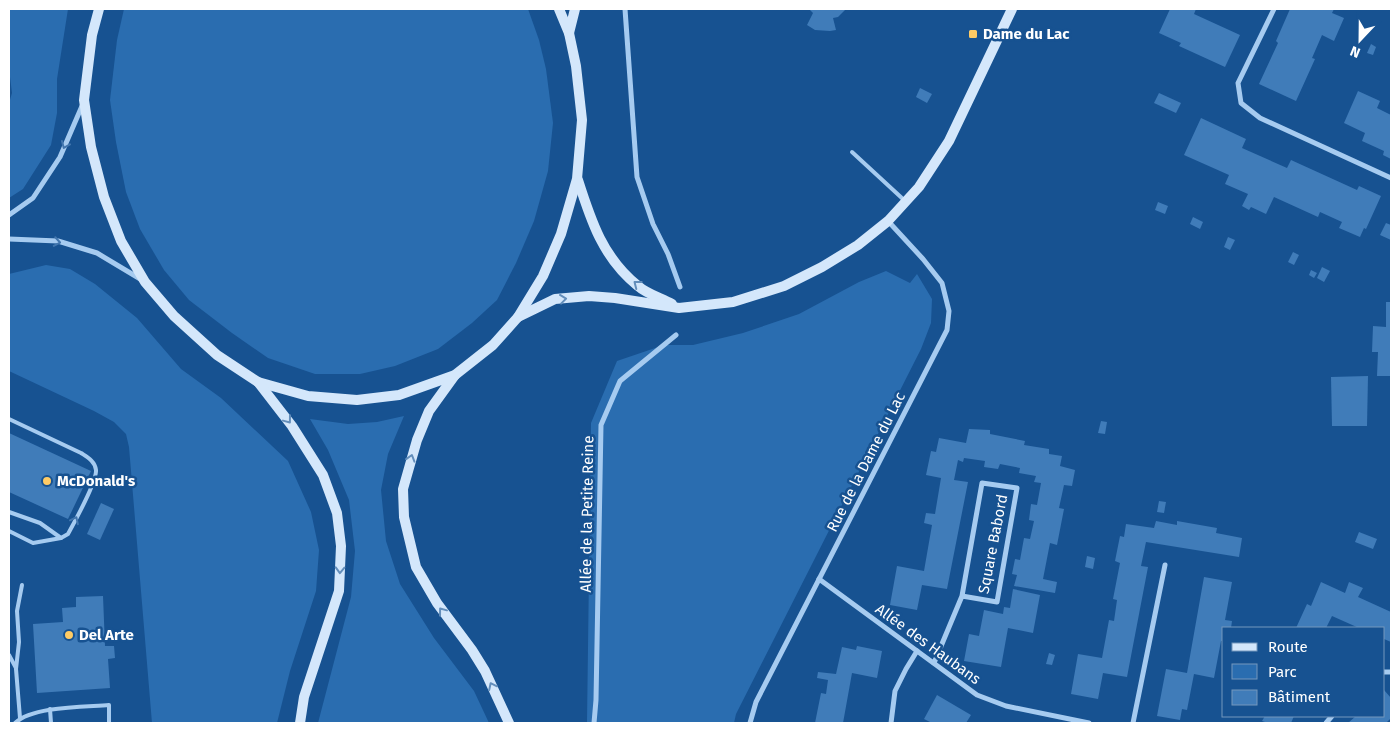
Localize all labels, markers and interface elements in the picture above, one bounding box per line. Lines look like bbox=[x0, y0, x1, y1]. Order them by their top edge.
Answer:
north arrow bbox=[1335, 15, 1385, 65]
place label: Dame du Lac bbox=[983, 25, 1070, 43]
marker: Dame du Lac bbox=[967, 28, 979, 40]
text: N bbox=[1348, 42, 1363, 61]
one-way arrow bbox=[61, 140, 72, 149]
one-way arrow bbox=[53, 237, 62, 247]
one-way arrow bbox=[634, 282, 643, 290]
one-way arrow bbox=[559, 294, 567, 305]
street label: Rue de la Dame du Lac bbox=[823, 389, 909, 535]
one-way arrow bbox=[282, 414, 290, 423]
street label: Allée de la Petite Reine bbox=[577, 435, 597, 593]
one-way arrow bbox=[405, 455, 415, 463]
place label: McDonald's bbox=[57, 472, 135, 490]
marker: McDonald's bbox=[41, 475, 53, 487]
street label: Square Babord bbox=[975, 493, 1011, 595]
one-way arrow bbox=[69, 516, 80, 525]
one-way arrow bbox=[335, 566, 345, 574]
street label: Allée des Haubans bbox=[872, 600, 984, 688]
one-way arrow bbox=[440, 608, 448, 617]
place label: Del Arte bbox=[79, 626, 134, 644]
legend bbox=[1222, 627, 1385, 717]
marker: Del Arte bbox=[63, 629, 75, 641]
text: Route bbox=[1268, 638, 1308, 656]
text: Parc bbox=[1268, 663, 1297, 681]
one-way arrow bbox=[488, 682, 498, 691]
text: Bâtiment bbox=[1268, 688, 1331, 706]

